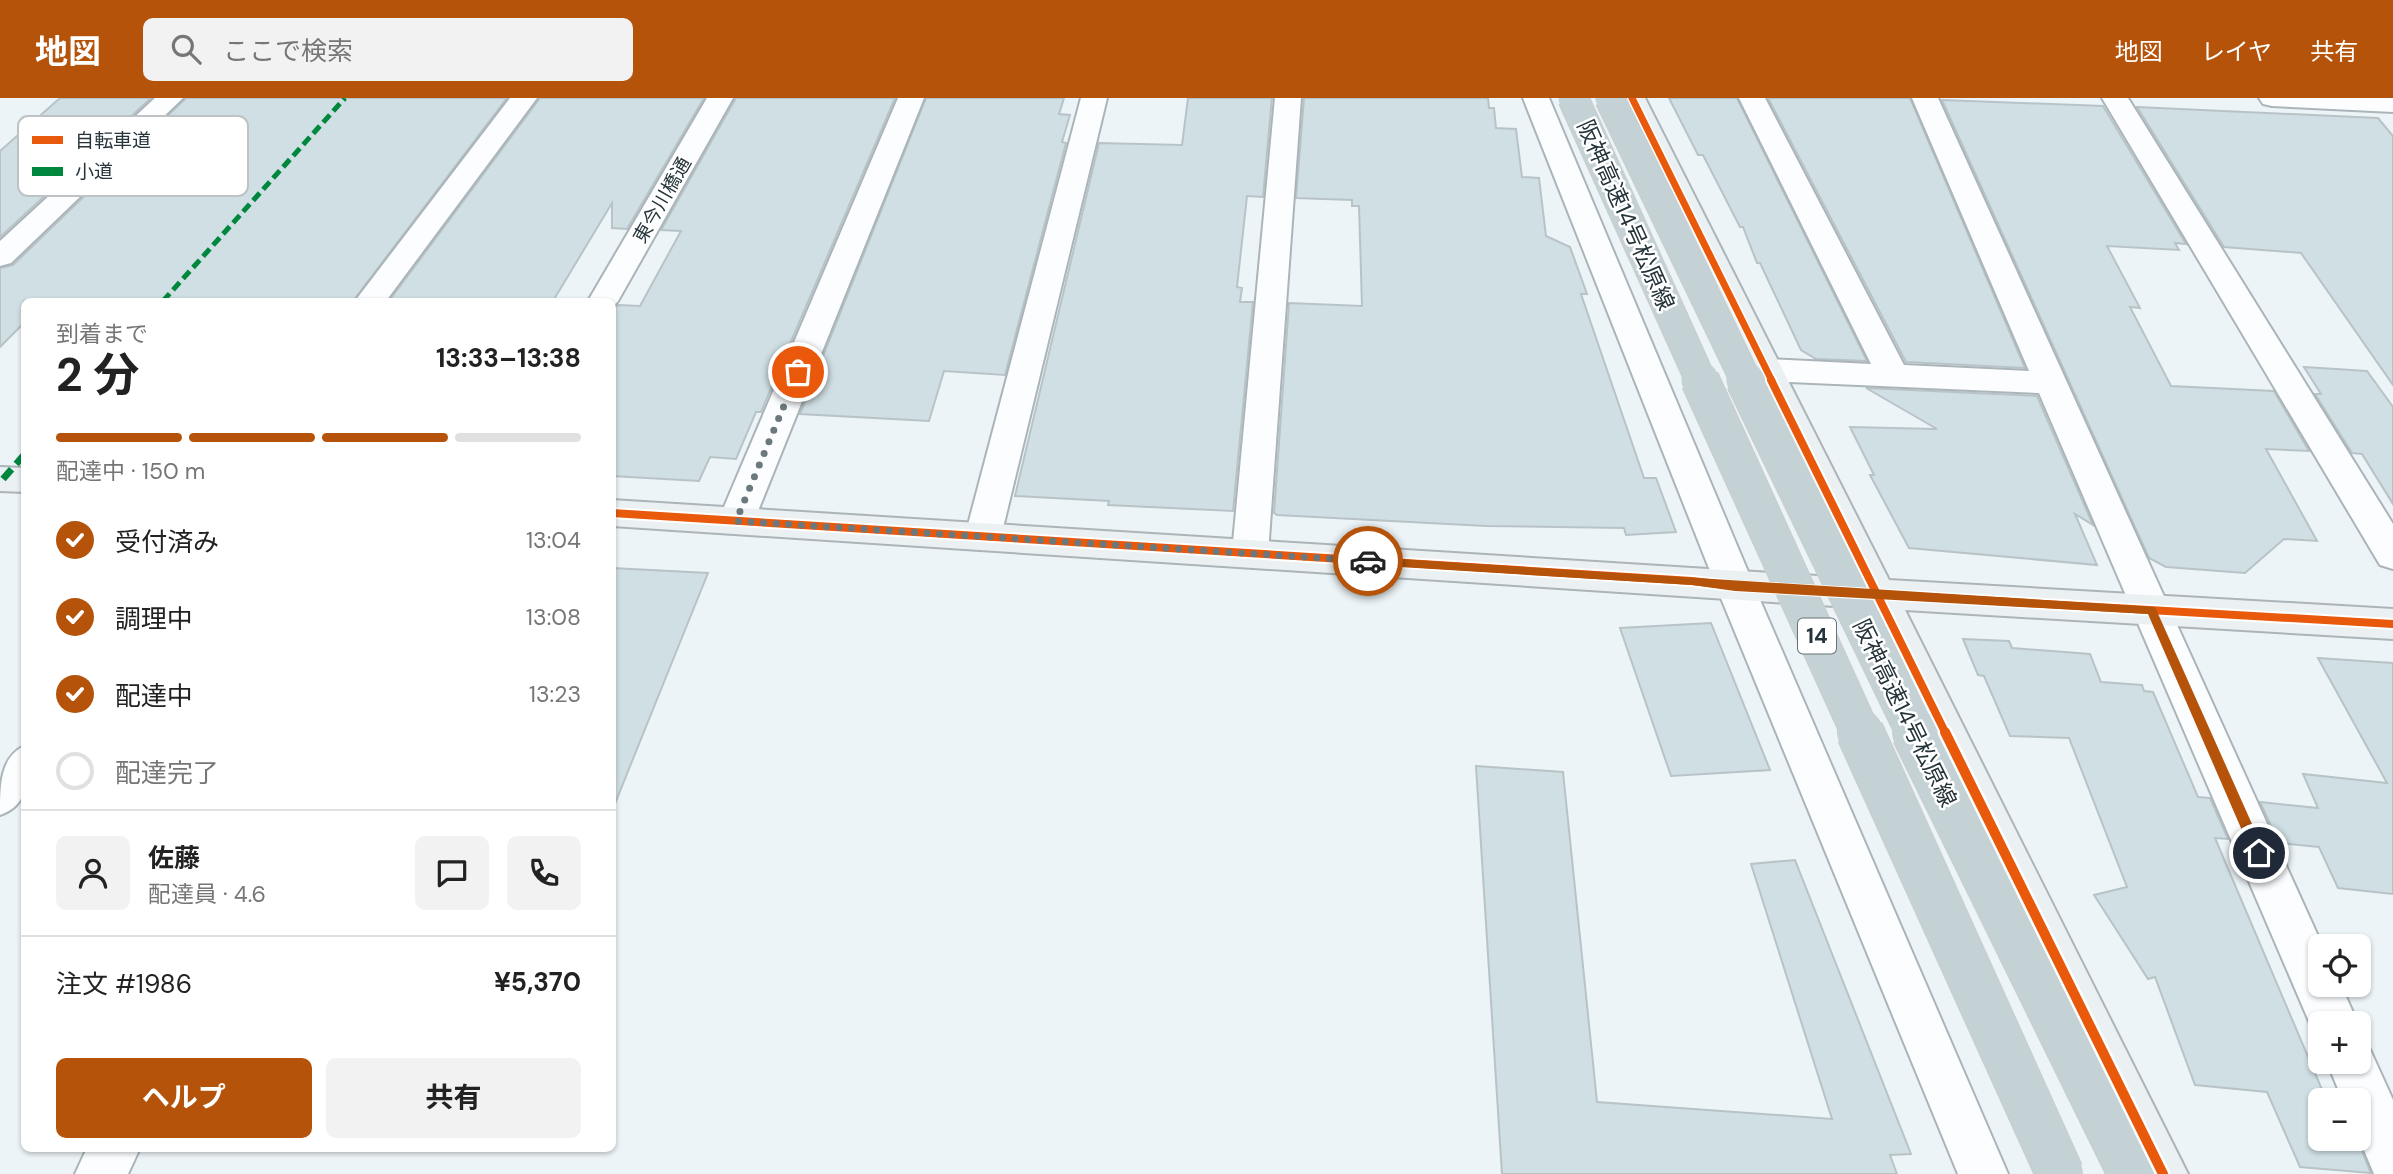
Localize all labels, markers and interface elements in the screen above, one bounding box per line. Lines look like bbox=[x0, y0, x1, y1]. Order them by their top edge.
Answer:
search box bbox=[143, 18, 633, 81]
text: 地図 bbox=[35, 30, 101, 73]
icon: search bbox=[167, 30, 205, 68]
text: ここで検索 bbox=[223, 34, 353, 68]
text: 地図 bbox=[2115, 36, 2163, 67]
text: レイヤ bbox=[2201, 36, 2272, 67]
text: 共有 bbox=[2310, 36, 2358, 67]
street label: 阪神高速14号松原線 bbox=[1571, 115, 1681, 315]
legend bbox=[18, 116, 248, 196]
text: 自転車道 bbox=[75, 128, 151, 153]
street label: 東今川橋通 bbox=[627, 153, 697, 247]
text: 小道 bbox=[75, 159, 113, 184]
text: 到着まで bbox=[56, 319, 148, 349]
text: 13:33–13:38 bbox=[436, 341, 581, 375]
pin bbox=[768, 342, 828, 402]
text: 2 分 bbox=[56, 345, 139, 405]
icon: bag bbox=[779, 353, 817, 391]
text: 配達中 · 150 m bbox=[56, 456, 205, 486]
icon: check bbox=[56, 521, 94, 559]
text: 受付済み bbox=[115, 525, 219, 559]
text: 13:04 bbox=[526, 525, 581, 555]
courier bbox=[1333, 526, 1403, 596]
icon: car bbox=[1349, 542, 1387, 580]
icon: check bbox=[56, 598, 94, 636]
text: 調理中 bbox=[115, 602, 193, 636]
text: 13:08 bbox=[526, 602, 581, 632]
street label: 阪神高速14号松原線 bbox=[1847, 614, 1963, 812]
road number: 14 bbox=[1798, 618, 1836, 654]
icon: check bbox=[56, 675, 94, 713]
text: 配達中 bbox=[115, 679, 193, 713]
text: 13:23 bbox=[529, 679, 581, 709]
text: 配達完了 bbox=[115, 756, 219, 790]
pin bbox=[2229, 823, 2289, 883]
icon: home bbox=[2240, 834, 2278, 872]
button: person bbox=[56, 836, 130, 910]
button: chat bbox=[415, 836, 489, 910]
button: phone bbox=[507, 836, 581, 910]
text: 佐藤 bbox=[148, 841, 200, 875]
text: 配達員 · 4.6 bbox=[148, 879, 266, 909]
map controls bbox=[2308, 934, 2371, 1151]
button: locate bbox=[2308, 934, 2371, 997]
text: ¥5,370 bbox=[494, 965, 581, 999]
text: 注文 #1986 bbox=[56, 967, 192, 1001]
button: + bbox=[2308, 1011, 2371, 1074]
button: ヘルプ bbox=[56, 1058, 312, 1138]
button: 共有 bbox=[326, 1058, 581, 1138]
button: − bbox=[2308, 1088, 2371, 1151]

